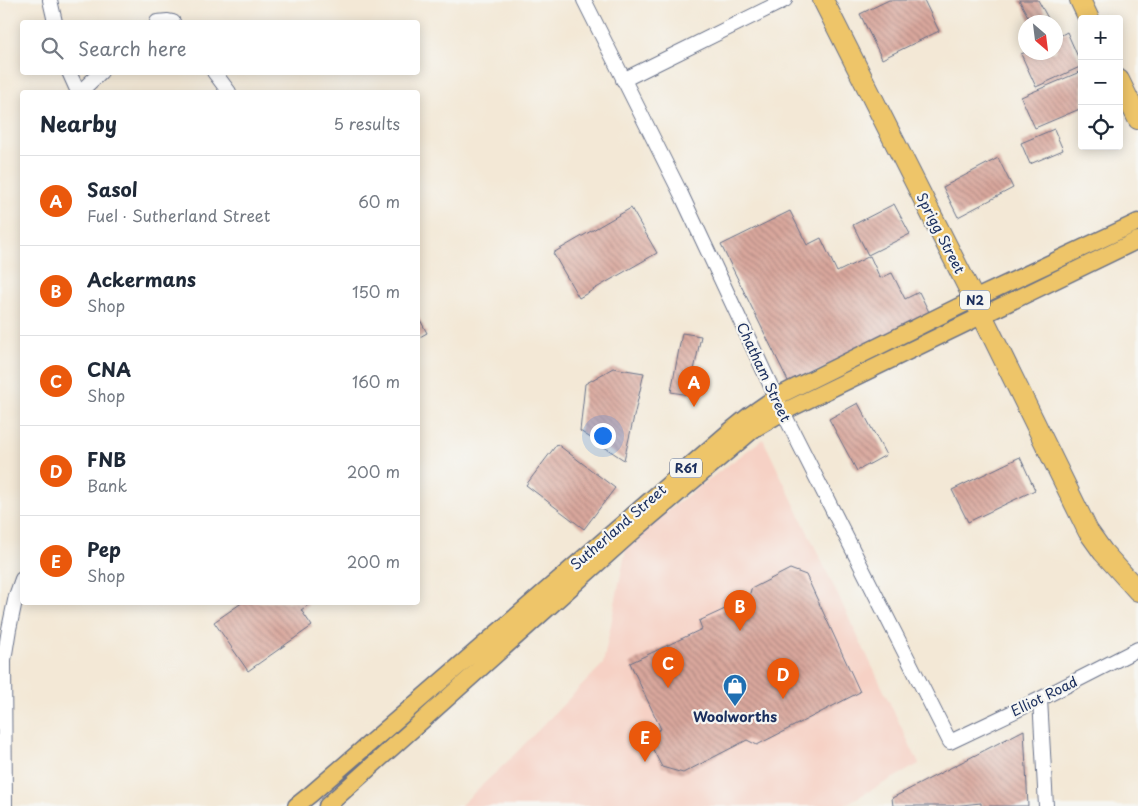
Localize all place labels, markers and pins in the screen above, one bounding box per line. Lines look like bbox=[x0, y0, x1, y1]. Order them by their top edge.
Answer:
pin: A bbox=[678, 366, 710, 407]
pin: B bbox=[724, 590, 756, 631]
pin: C bbox=[652, 647, 684, 688]
pin: D bbox=[767, 658, 799, 699]
shop icon: Woolworths bbox=[722, 673, 748, 707]
place label: Woolworths bbox=[693, 706, 777, 727]
pin: E bbox=[629, 721, 661, 762]

